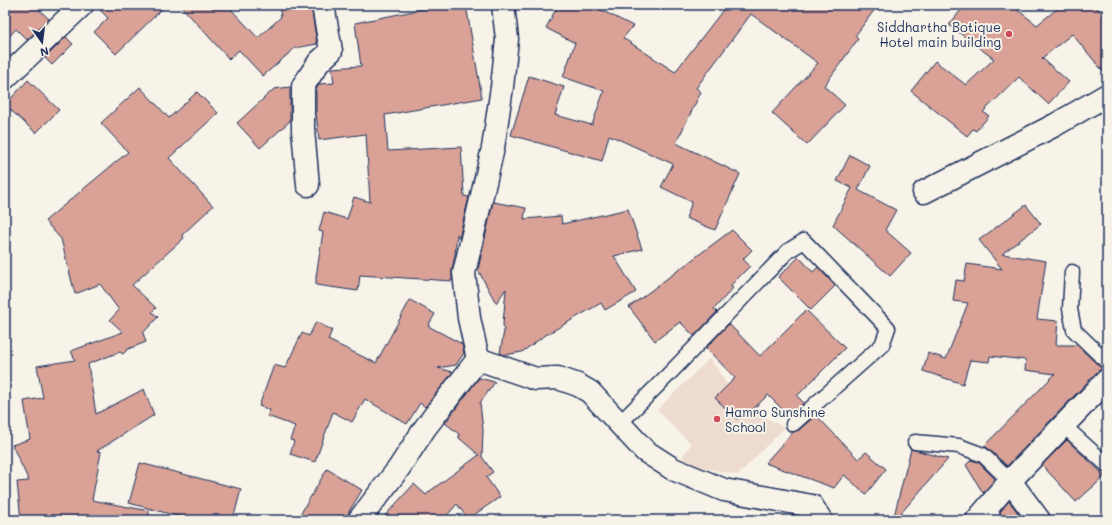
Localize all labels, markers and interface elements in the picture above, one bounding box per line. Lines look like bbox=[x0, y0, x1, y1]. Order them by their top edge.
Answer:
place label: Siddhartha Botique Hotel main building bbox=[877, 18, 1001, 50]
north arrow bbox=[22, 22, 62, 62]
marker: Siddhartha Botique Hotel main building bbox=[1004, 29, 1014, 39]
text: N bbox=[39, 44, 50, 60]
place label: Hamro Sunshine School bbox=[725, 403, 826, 435]
marker: Hamro Sunshine School bbox=[712, 414, 722, 424]

